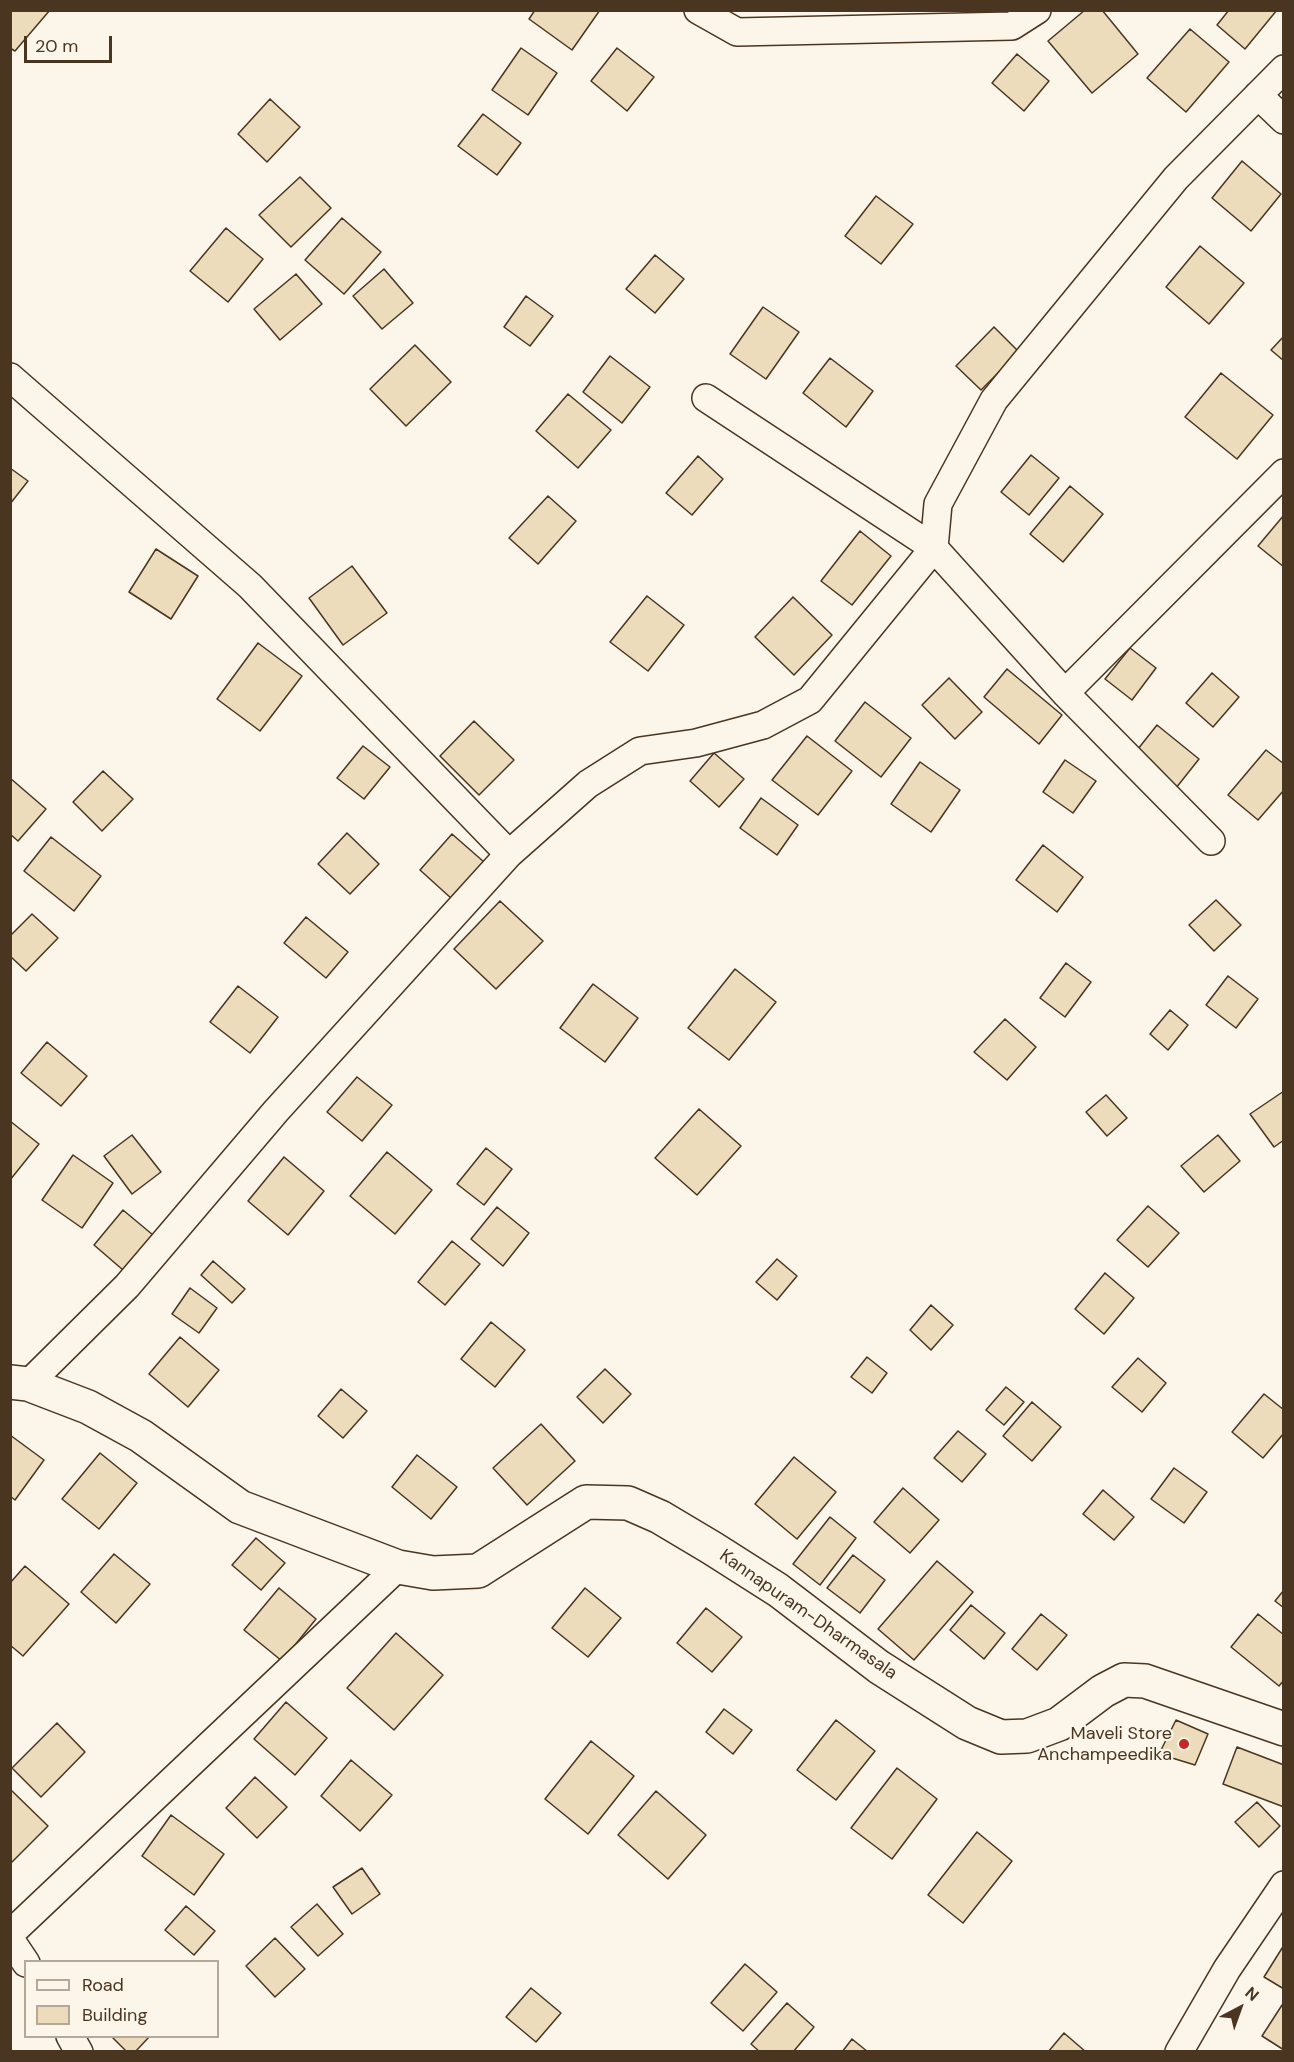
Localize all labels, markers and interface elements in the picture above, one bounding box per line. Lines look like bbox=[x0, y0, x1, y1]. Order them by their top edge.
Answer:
scale bar bbox=[27, 24, 116, 62]
text: 20 m bbox=[35, 34, 78, 58]
street label: Kannapuram-Dharmasala bbox=[715, 1545, 901, 1685]
place label: Maveli Store Anchampeedika bbox=[1037, 1723, 1172, 1766]
marker: Maveli Store Anchampeedika bbox=[1177, 1737, 1191, 1751]
legend bbox=[24, 1960, 219, 2038]
text: Road bbox=[82, 1973, 124, 1997]
north arrow bbox=[1210, 1978, 1270, 2038]
text: N bbox=[1241, 1982, 1263, 2006]
text: Building bbox=[82, 2003, 147, 2027]

